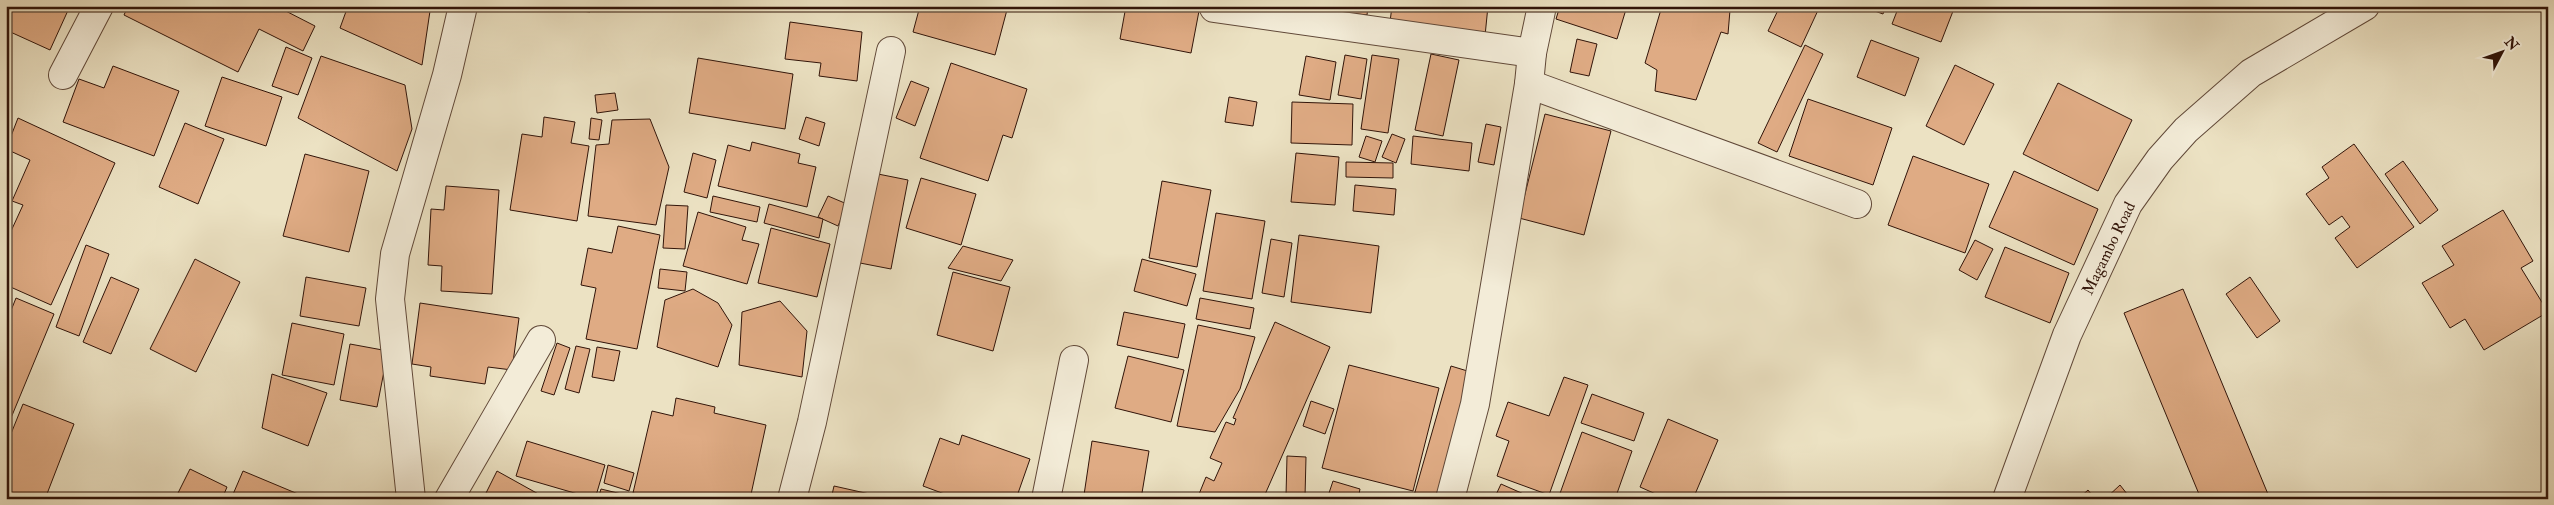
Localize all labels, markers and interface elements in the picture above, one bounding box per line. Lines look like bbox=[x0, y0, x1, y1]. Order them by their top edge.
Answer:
north arrow bbox=[2476, 28, 2526, 78]
text: N bbox=[2500, 33, 2522, 54]
street label: Magambo Road bbox=[2078, 199, 2140, 298]

